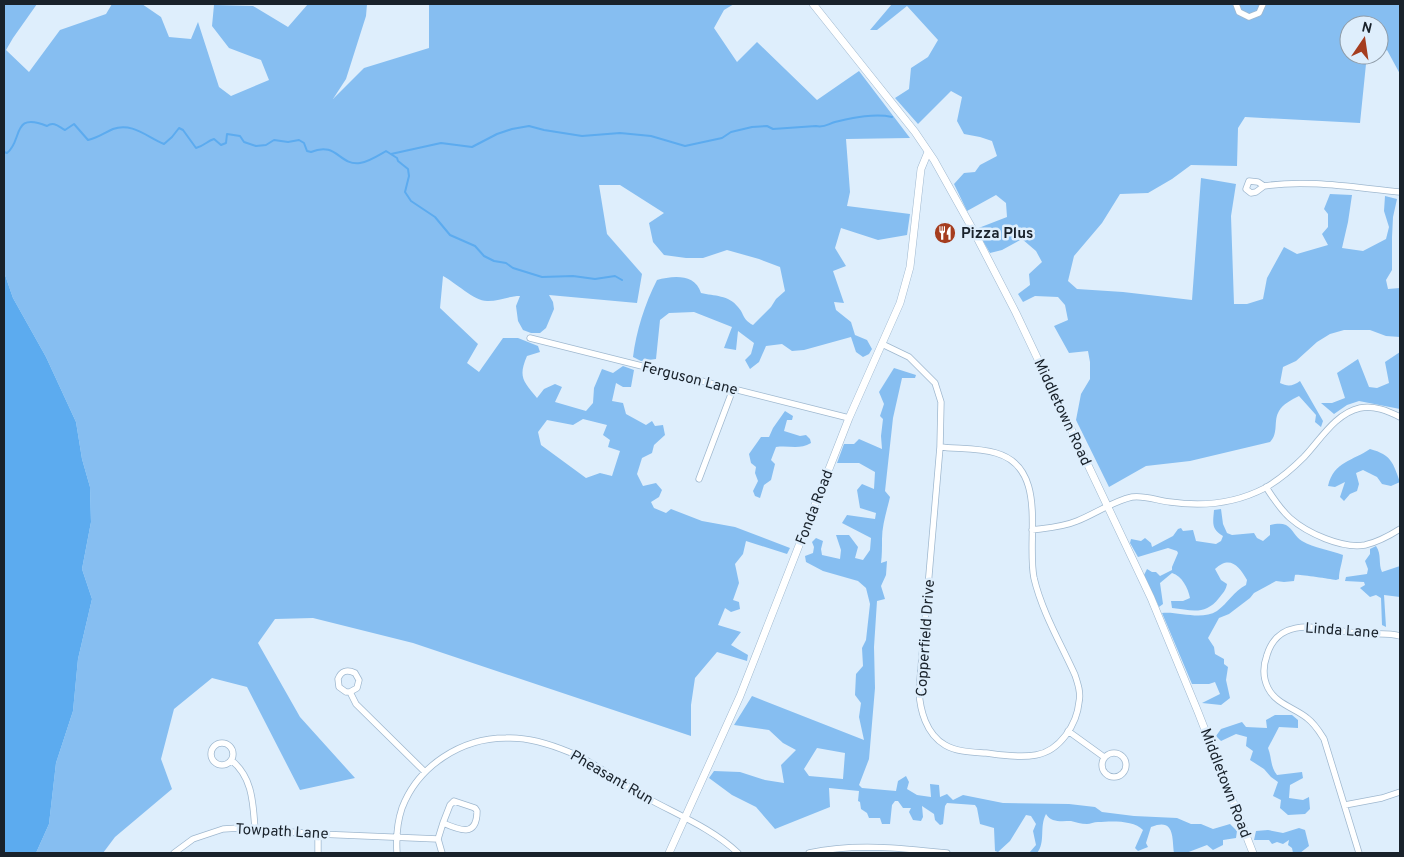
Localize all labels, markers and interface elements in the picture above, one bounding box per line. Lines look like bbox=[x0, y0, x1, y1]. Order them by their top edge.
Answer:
north arrow bbox=[1339, 15, 1389, 65]
text: N bbox=[1360, 19, 1373, 38]
restaurant icon: Pizza Plus bbox=[933, 221, 957, 245]
place label: Pizza Plus bbox=[961, 225, 1033, 244]
street label: Middletown Road bbox=[1029, 356, 1095, 469]
street label: Ferguson Lane bbox=[640, 358, 740, 401]
street label: Fonda Road bbox=[792, 467, 838, 548]
street label: Copperfield Drive bbox=[913, 579, 940, 697]
street label: Linda Lane bbox=[1304, 619, 1379, 644]
street label: Middletown Road bbox=[1195, 726, 1254, 841]
street label: Pheasant Run bbox=[566, 747, 656, 810]
street label: Towpath Lane bbox=[235, 821, 329, 844]

